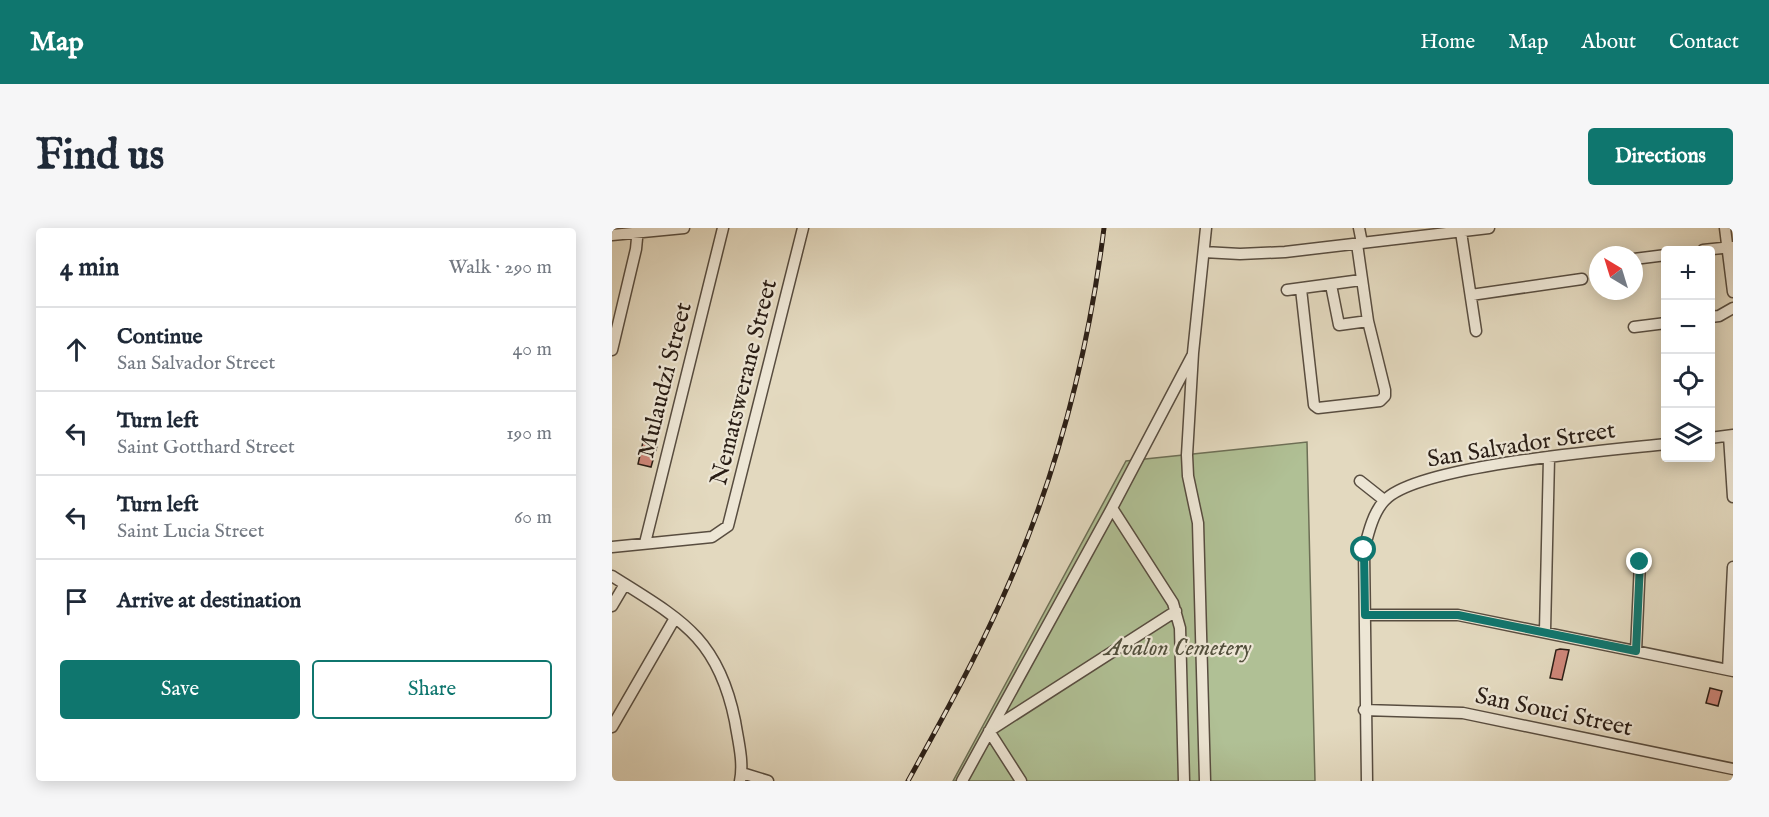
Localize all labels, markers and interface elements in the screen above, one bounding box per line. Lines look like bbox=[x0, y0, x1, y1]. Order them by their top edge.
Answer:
text: Map bbox=[30, 25, 84, 60]
text: Home bbox=[1420, 29, 1475, 56]
text: Map bbox=[1508, 29, 1548, 56]
text: About bbox=[1581, 29, 1636, 56]
text: Contact bbox=[1669, 29, 1739, 56]
button: Directions bbox=[1588, 128, 1733, 185]
text: Find us bbox=[36, 130, 164, 183]
north arrow bbox=[1589, 246, 1643, 300]
map controls bbox=[1661, 246, 1715, 462]
button: + bbox=[1661, 246, 1715, 300]
text: 4 min bbox=[60, 251, 119, 284]
text: Walk · 290 m bbox=[448, 255, 552, 280]
street label: Nematswerane Street bbox=[704, 276, 785, 489]
street label: Mulaudzi Street bbox=[631, 299, 700, 461]
button: − bbox=[1661, 300, 1715, 354]
text: Continue bbox=[117, 323, 203, 351]
icon: ahead bbox=[60, 333, 93, 366]
text: 40 m bbox=[513, 337, 552, 362]
text: San Salvador Street bbox=[117, 351, 275, 376]
button: locate bbox=[1661, 354, 1715, 408]
text: Turn left bbox=[117, 407, 199, 435]
button: layers bbox=[1661, 408, 1715, 462]
street label: San Salvador Street bbox=[1425, 415, 1617, 476]
icon: left bbox=[60, 417, 93, 450]
text: 190 m bbox=[506, 421, 552, 446]
text: Saint Gotthard Street bbox=[117, 435, 295, 460]
text: Turn left bbox=[117, 491, 199, 519]
icon: left bbox=[60, 501, 93, 534]
text: 60 m bbox=[514, 505, 552, 530]
text: Saint Lucia Street bbox=[117, 519, 264, 544]
route start bbox=[1350, 536, 1376, 562]
route end bbox=[1626, 548, 1652, 574]
icon: arrive bbox=[60, 585, 93, 618]
text: Arrive at destination bbox=[117, 587, 301, 615]
park label: Avalon Cemetery bbox=[1102, 633, 1252, 664]
button: Save bbox=[60, 660, 300, 719]
button: Share bbox=[312, 660, 552, 719]
street label: San Souci Street bbox=[1472, 681, 1635, 744]

